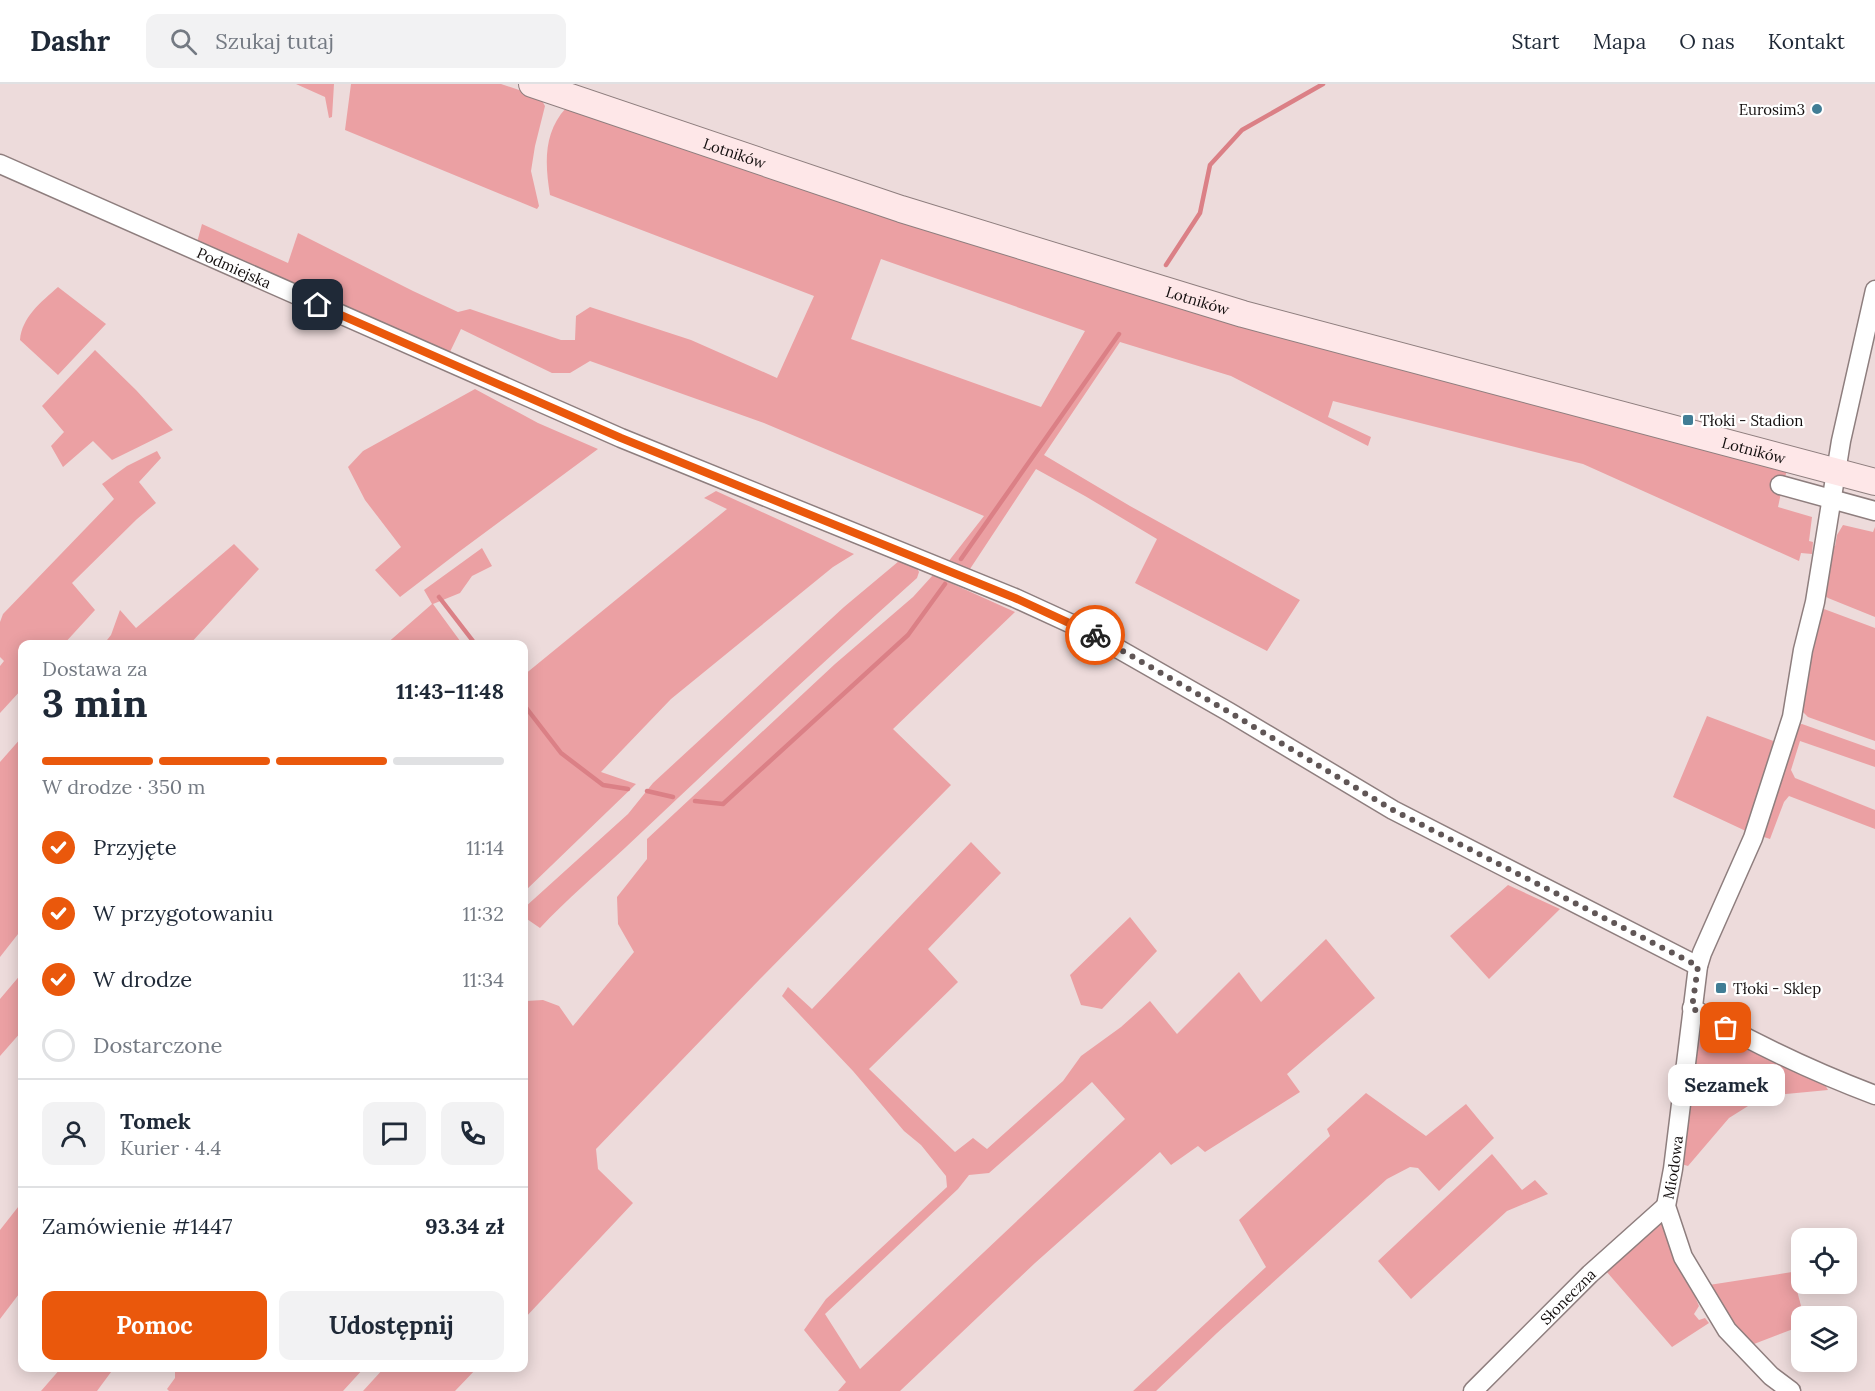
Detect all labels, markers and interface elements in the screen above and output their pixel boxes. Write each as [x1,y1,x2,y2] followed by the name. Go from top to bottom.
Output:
[146,14,566,68] search box
[30,23,110,59] text: Dashr
[167,25,200,58] icon: search
[215,27,334,55] text: Szukaj tutaj
[1512,28,1560,55] text: Start
[1593,28,1646,55] text: Mapa
[1679,28,1735,55] text: O nas
[1768,28,1845,55] text: Kontakt
[1739,100,1805,119] place label: Eurosim3
[1810,102,1824,116] marker: Eurosim3
[701,133,769,172] street label: Lotników
[194,243,275,292] street label: Podmiejska
[292,279,343,330] pin
[1164,281,1232,319] street label: Lotników
[301,288,334,321] icon: home
[1700,411,1803,430] place label: Tłoki - Stadion
[1681,413,1695,427] marker: Tłoki - Stadion
[1720,432,1788,467] street label: Lotników
[1065,605,1125,665] courier
[1079,619,1112,652] icon: bike
[42,656,148,681] text: Dostawa za
[396,677,504,705] text: 11:43–11:48
[42,678,148,728] text: 3 min
[42,774,205,799] text: W drodze · 350 m
[42,831,75,864] icon: check
[93,833,177,861] text: Przyjęte
[466,835,504,860] text: 11:14
[42,897,75,930] icon: check
[93,899,273,927] text: W przygotowaniu
[463,901,504,926] text: 11:32
[42,963,75,996] icon: check
[93,965,192,993] text: W drodze
[462,967,504,992] text: 11:34
[1733,979,1821,998] place label: Tłoki - Sklep
[1714,981,1728,995] marker: Tłoki - Sklep
[1700,1002,1751,1053] pin
[1709,1011,1742,1044] icon: bag
[93,1031,223,1059] text: Dostarczone
[1668,1064,1784,1106] callout: Sezamek
[1684,1072,1769,1097] text: Sezamek
[42,1102,105,1165] button: person
[363,1102,426,1165] button: chat
[441,1102,504,1165] button: phone
[120,1107,191,1135] text: Tomek
[1658,1134,1687,1201] street label: Miodowa
[120,1135,221,1160] text: Kurier · 4.4
[42,1212,232,1240] text: Zamówienie #1447
[425,1212,504,1240] text: 93.34 zł
[1791,1228,1857,1372] map controls
[1791,1228,1857,1294] button: locate
[1536,1264,1600,1328] street label: Słoneczna
[42,1291,267,1360] button: Pomoc
[279,1291,504,1360] button: Udostępnij
[1791,1306,1857,1372] button: layers

